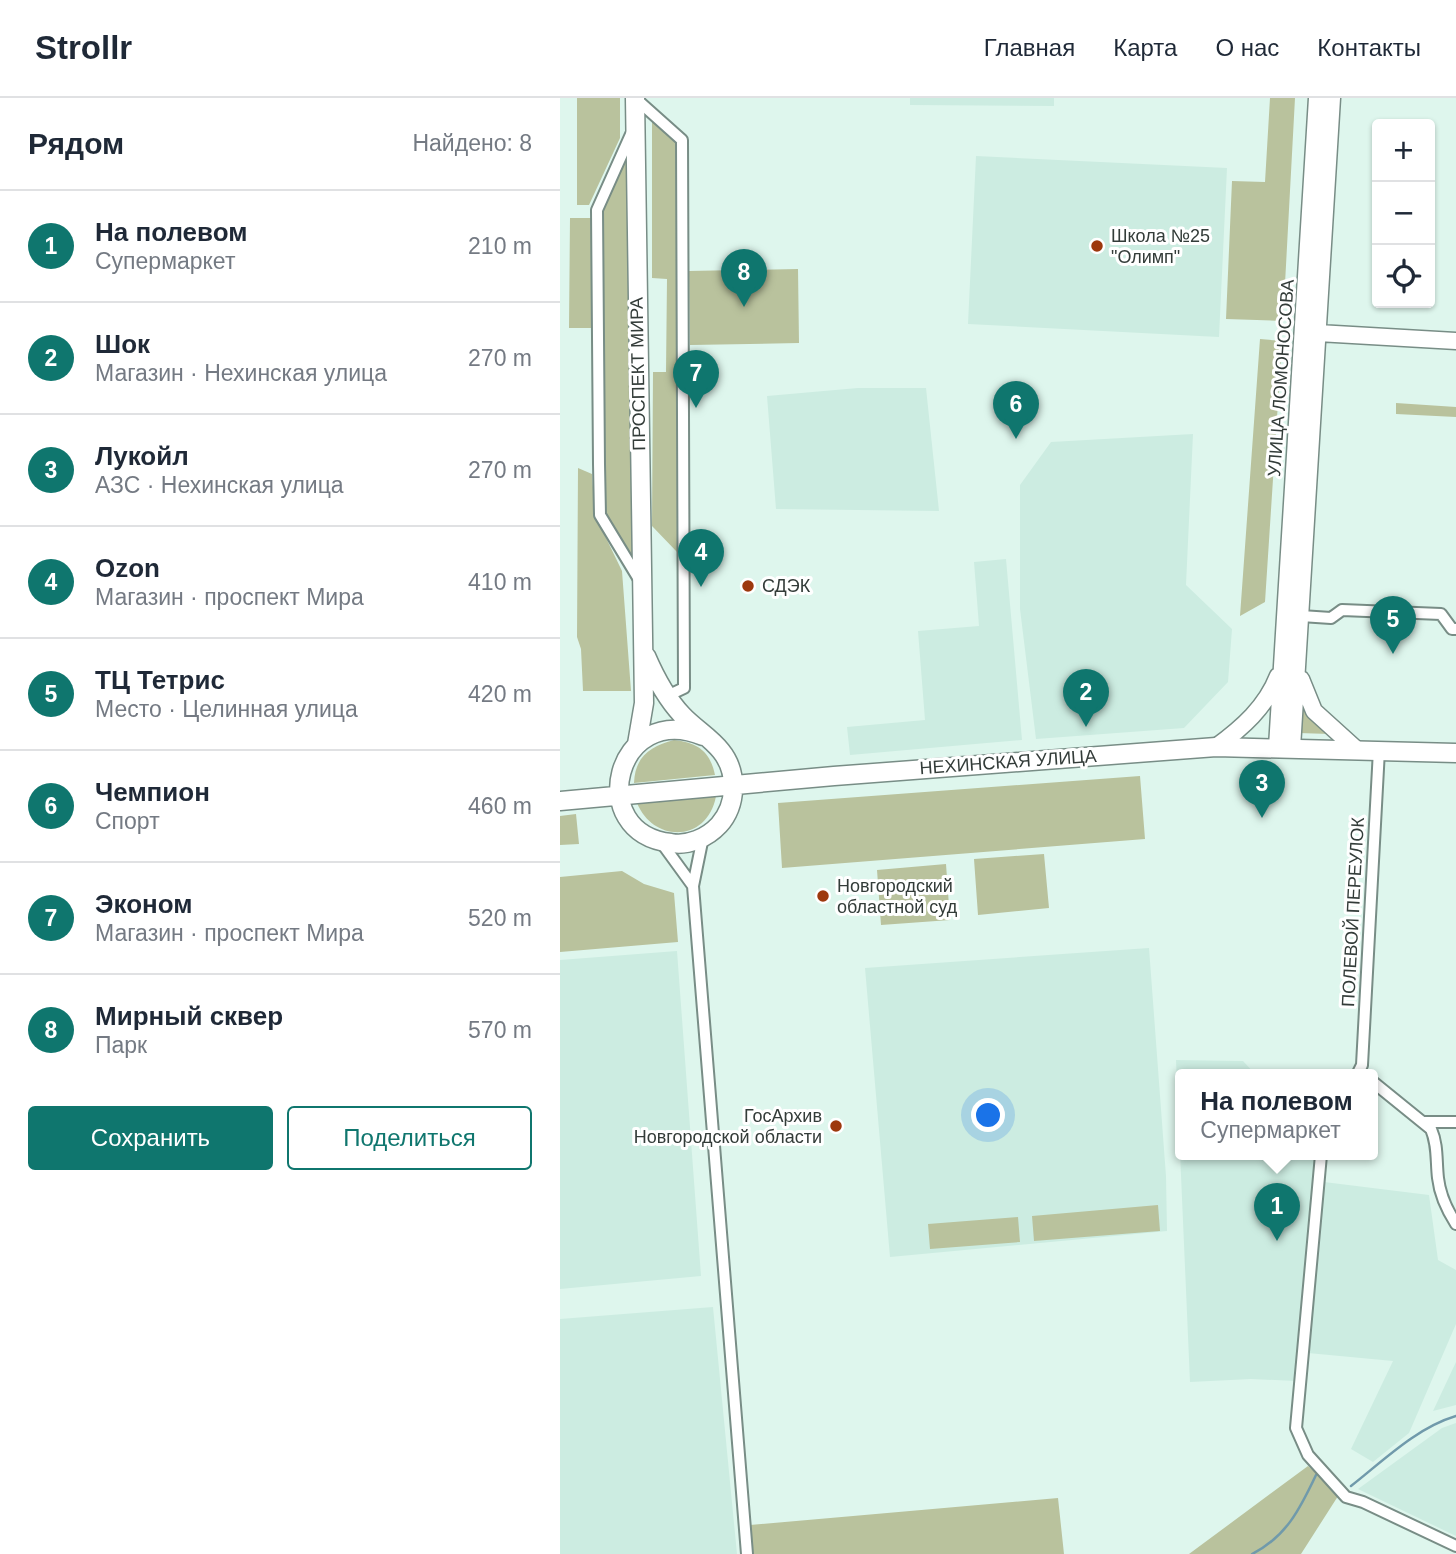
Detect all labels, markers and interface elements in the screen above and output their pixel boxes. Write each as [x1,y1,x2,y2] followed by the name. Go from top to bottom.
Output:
[35,29,132,66] text: Strollr
[984,34,1075,61] text: Главная
[1113,34,1177,61] text: Карта
[1215,34,1279,61] text: О нас
[1317,34,1421,61] text: Контакты
[1372,119,1435,308] map controls
[1372,119,1435,182] button: +
[28,127,124,160] text: Рядом
[412,130,532,156] text: Найдено: 8
[1372,182,1435,245] button: −
[95,217,247,247] text: На полевом
[1111,226,1210,267] place label: Школа №25 "Олимп"
[45,233,57,259] text: 1
[468,233,532,259] text: 210 m
[1089,238,1105,254] marker: Школа №25 "Олимп"
[1372,245,1435,308] button: locate
[95,248,235,274] text: Супермаркет
[721,249,767,307] pin: 8
[1264,279,1298,477] street label: УЛИЦА ЛОМОНОСОВА
[627,297,649,451] street label: ПРОСПЕКТ МИРА
[95,329,150,359] text: Шок
[45,345,57,371] text: 2
[468,345,532,371] text: 270 m
[673,350,719,408] pin: 7
[95,360,387,386] text: Магазин · Нехинская улица
[993,381,1039,439] pin: 6
[95,441,189,471] text: Лукойл
[45,457,57,483] text: 3
[468,457,532,483] text: 270 m
[95,472,344,498] text: АЗС · Нехинская улица
[678,529,724,587] pin: 4
[95,553,160,583] text: Ozon
[45,569,57,595] text: 4
[468,569,532,595] text: 410 m
[762,576,811,596] place label: СДЭК
[740,578,756,594] marker: СДЭК
[95,584,364,610] text: Магазин · проспект Мира
[1370,596,1416,654] pin: 5
[95,665,225,695] text: ТЦ Тетрис
[1063,669,1109,727] pin: 2
[45,681,57,707] text: 5
[468,681,532,707] text: 420 m
[95,696,358,722] text: Место · Целинная улица
[919,746,1097,778] street label: НЕХИНСКАЯ УЛИЦА
[1239,760,1285,818] pin: 3
[95,777,210,807] text: Чемпион
[45,793,57,819] text: 6
[468,793,532,819] text: 460 m
[95,808,160,834] text: Спорт
[1337,816,1368,1007] street label: ПОЛЕВОЙ ПЕРЕУЛОК
[837,876,958,917] place label: Новгородский областной суд
[815,888,831,904] marker: Новгородский областной суд
[95,889,193,919] text: Эконом
[45,905,57,931] text: 7
[468,905,532,931] text: 520 m
[95,920,364,946] text: Магазин · проспект Мира
[95,1001,283,1031] text: Мирный сквер
[45,1017,57,1043] text: 8
[468,1017,532,1043] text: 570 m
[95,1032,147,1058] text: Парк
[1175,1069,1378,1160] popup
[1200,1086,1353,1116] text: На полевом
[971,1098,1005,1132] your location
[28,1106,273,1170] button: Сохранить
[287,1106,532,1170] button: Поделиться
[634,1106,822,1147] place label: ГосАрхив Новгородской области
[1200,1117,1341,1143] text: Супермаркет
[828,1118,844,1134] marker: ГосАрхив Новгородской области
[1254,1183,1300,1241] pin: 1

